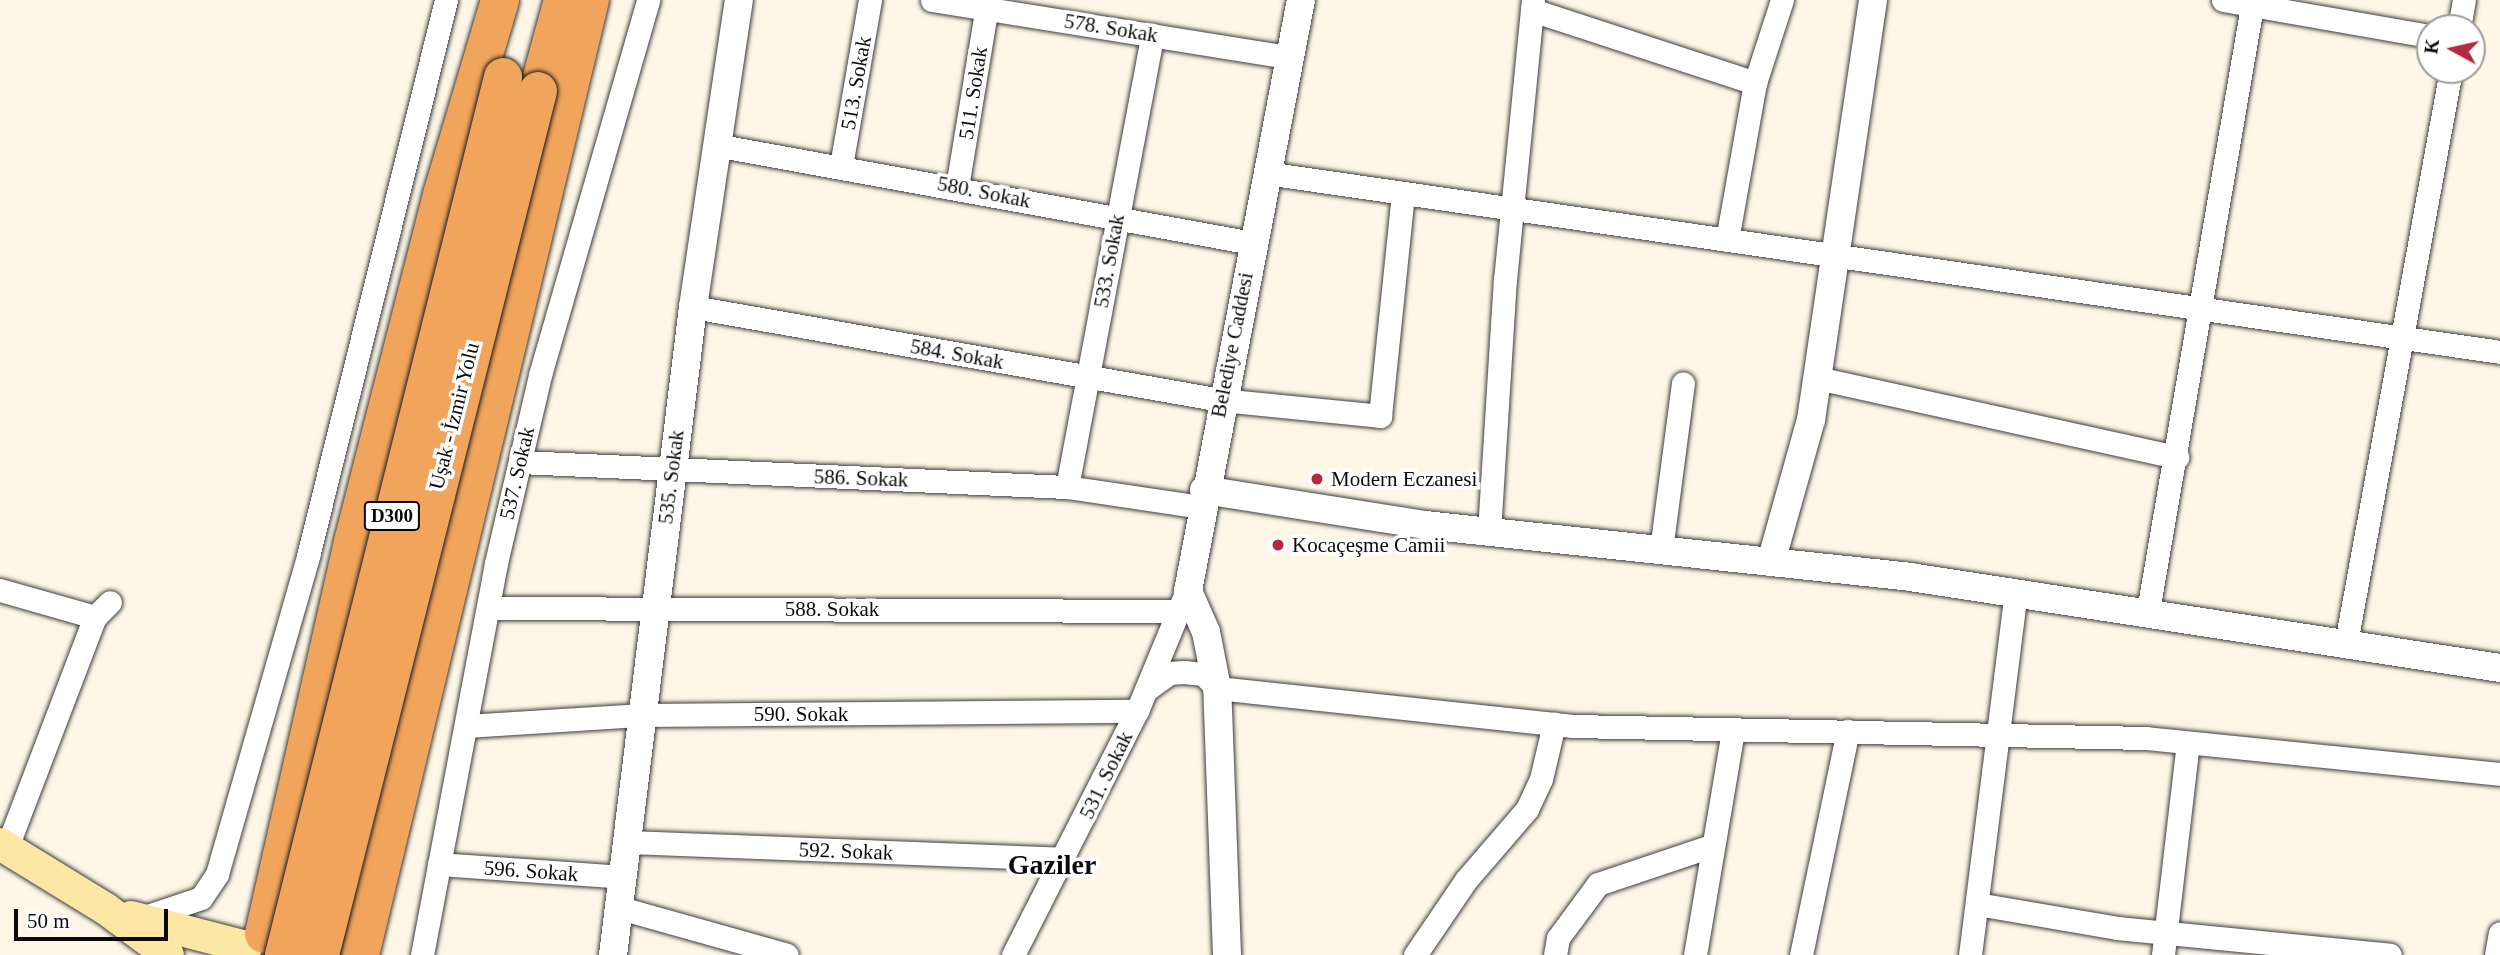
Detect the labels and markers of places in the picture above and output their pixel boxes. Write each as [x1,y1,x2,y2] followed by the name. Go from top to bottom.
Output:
[1331,466,1477,492] place label: Modern Eczanesi
[1309,471,1325,487] marker: Modern Eczanesi
[1292,532,1445,558] place label: Kocaçeşme Camii
[1270,537,1286,553] marker: Kocaçeşme Camii

